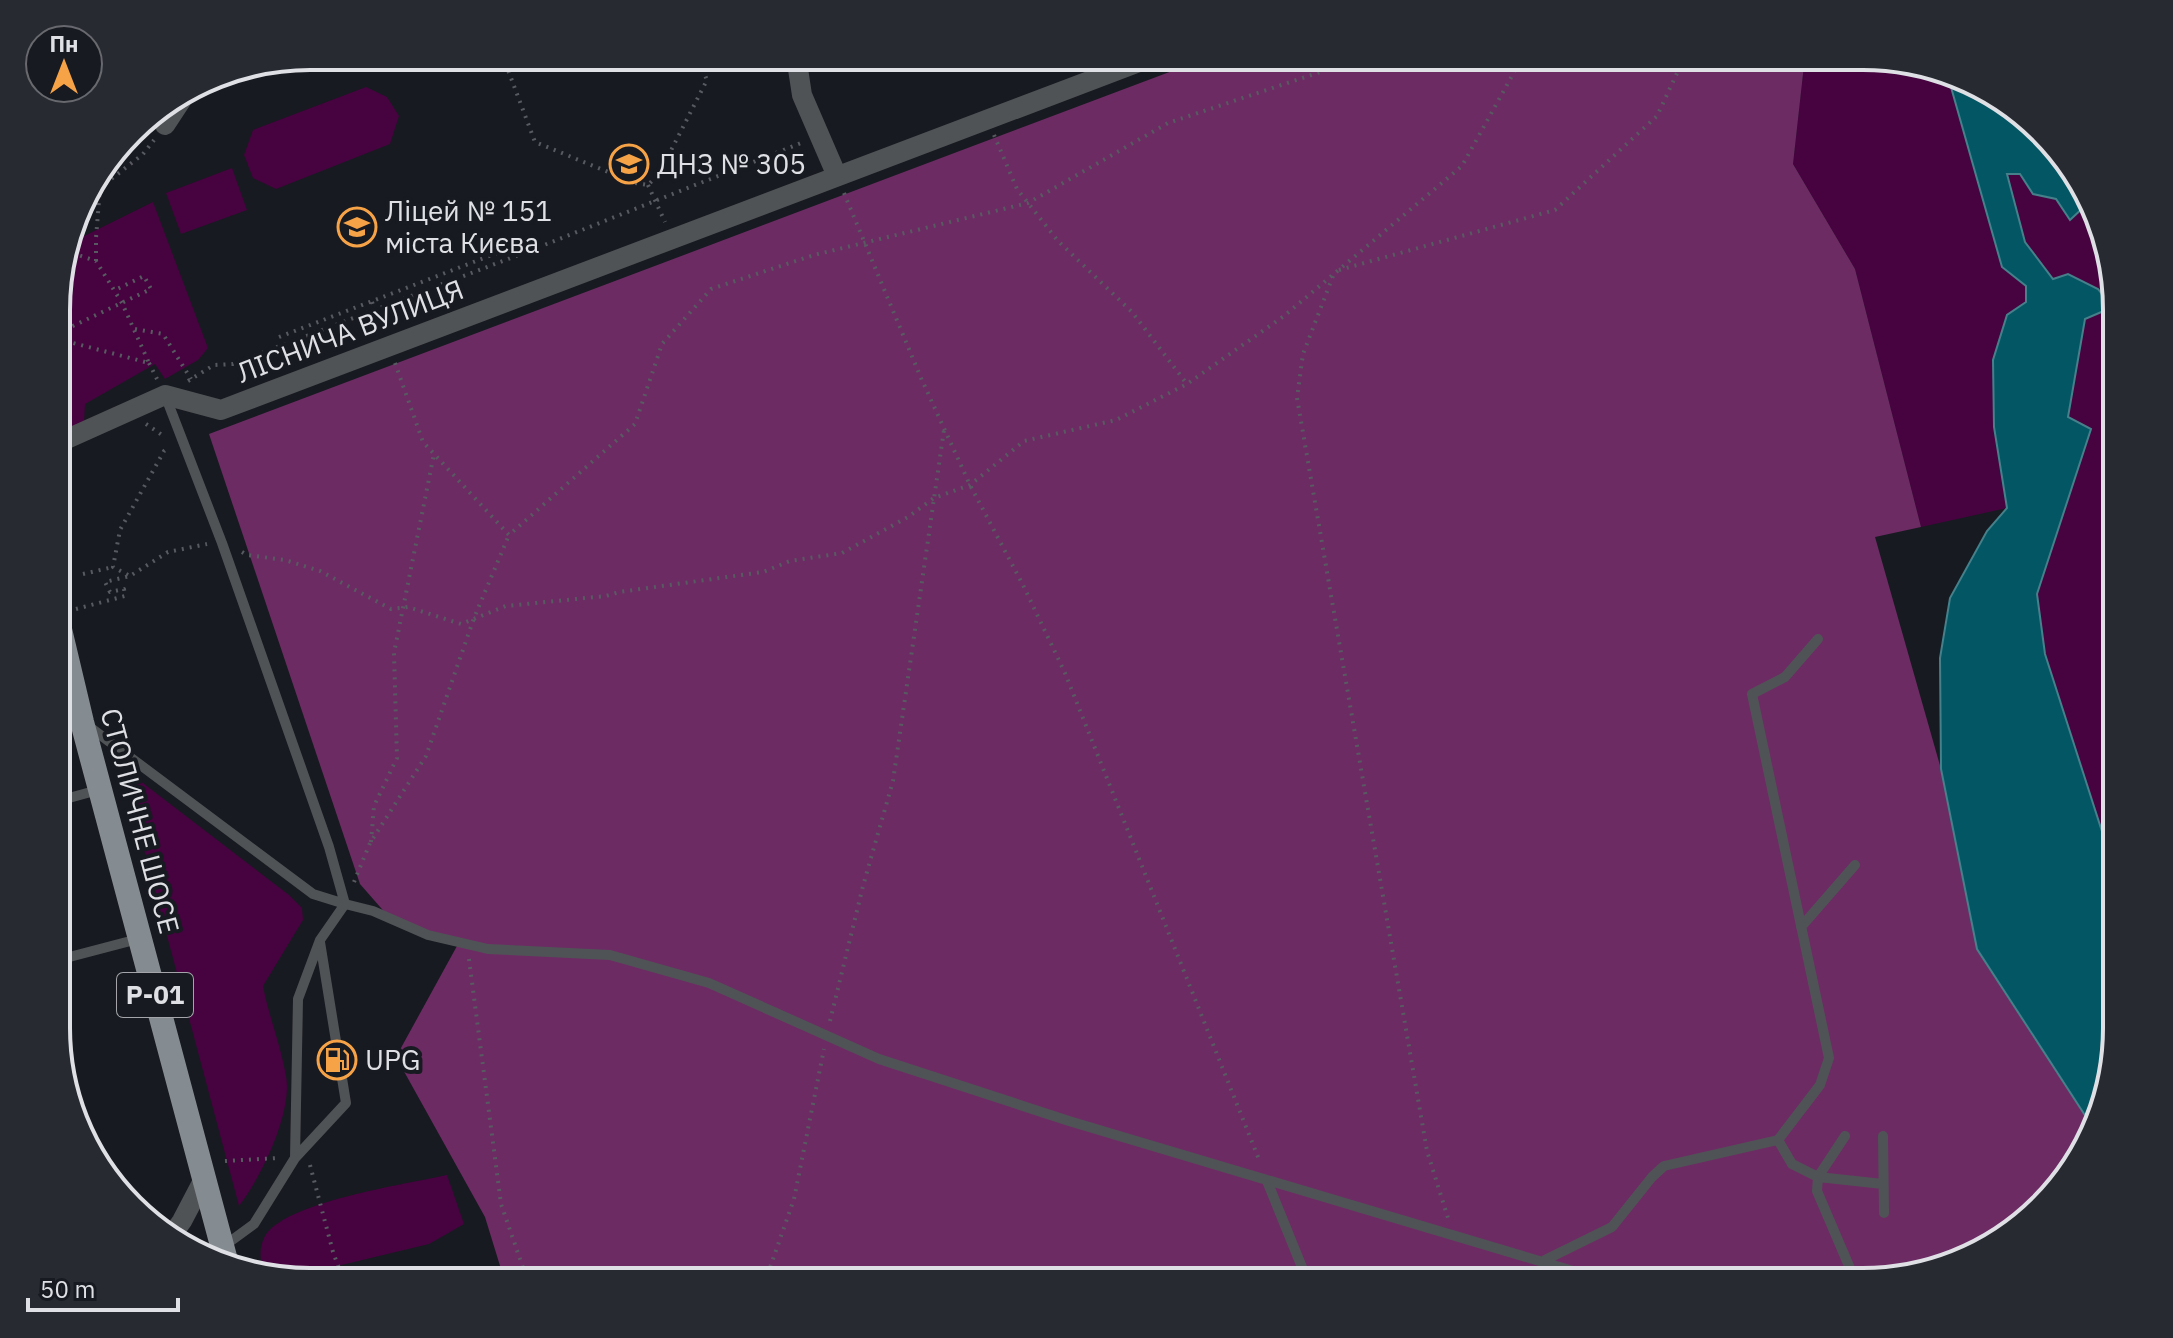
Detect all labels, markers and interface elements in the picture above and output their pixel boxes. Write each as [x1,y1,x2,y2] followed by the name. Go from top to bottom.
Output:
[24,24,104,104] north arrow
[49,29,79,58] text: Пн
[608,143,650,185] school or university icon: ДНЗ № 305
[657,145,806,182] place label: ДНЗ № 305
[385,192,552,261] place label: Ліцей № 151 міста Києва
[336,206,378,248] school or university icon: Ліцей № 151 міста Києва
[231,270,469,391] street label: ЛІСНИЧА ВУЛИЦЯ
[93,704,188,938] street label: СТОЛИЧНЕ ШОСЕ
[117,973,193,1017] road number: Р-01
[316,1039,358,1081] fuel station icon: UPG
[365,1041,420,1078] place label: UPG
[28,1262,178,1312] scale bar
[40,1273,95,1305] text: 50 m

